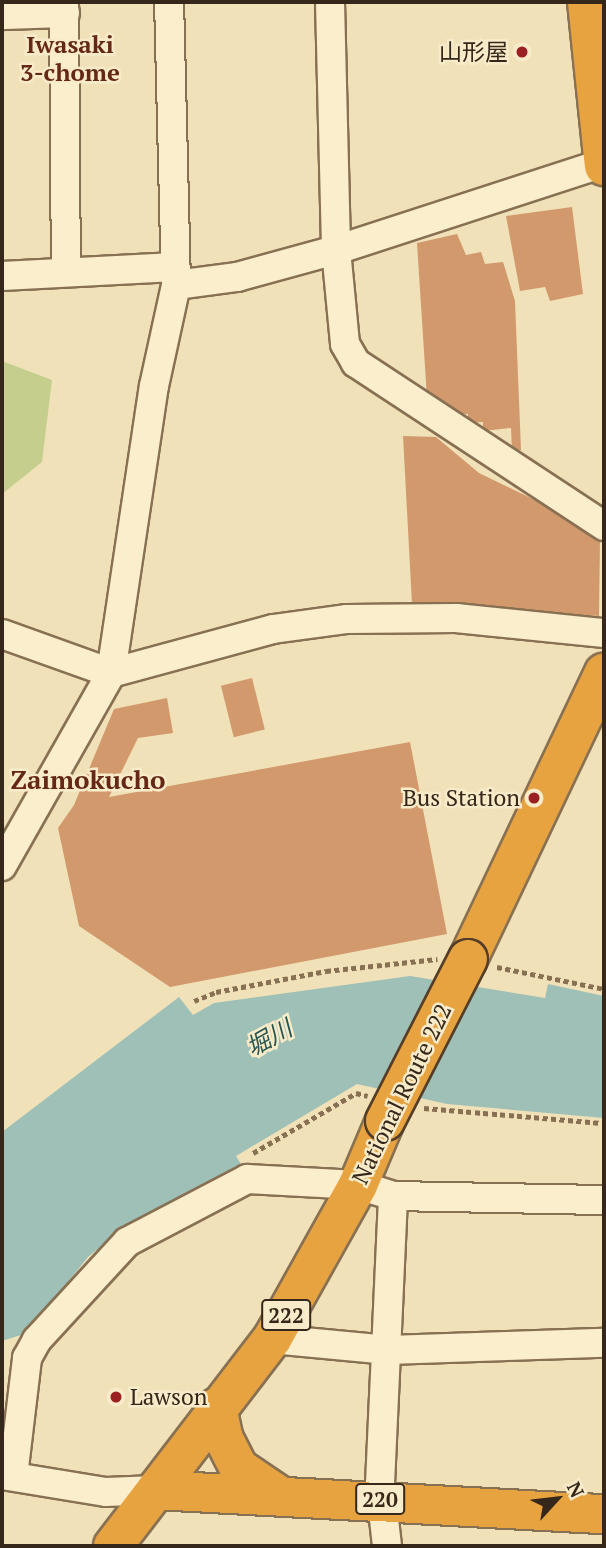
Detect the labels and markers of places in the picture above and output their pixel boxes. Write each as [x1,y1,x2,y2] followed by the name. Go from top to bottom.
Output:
[439,38,508,66] place label: 山形屋
[514,44,530,60] marker: 山形屋
[403,784,520,812] place label: Bus Station
[526,790,542,806] marker: Bus Station
[130,1383,207,1411] place label: Lawson
[108,1389,124,1405] marker: Lawson

